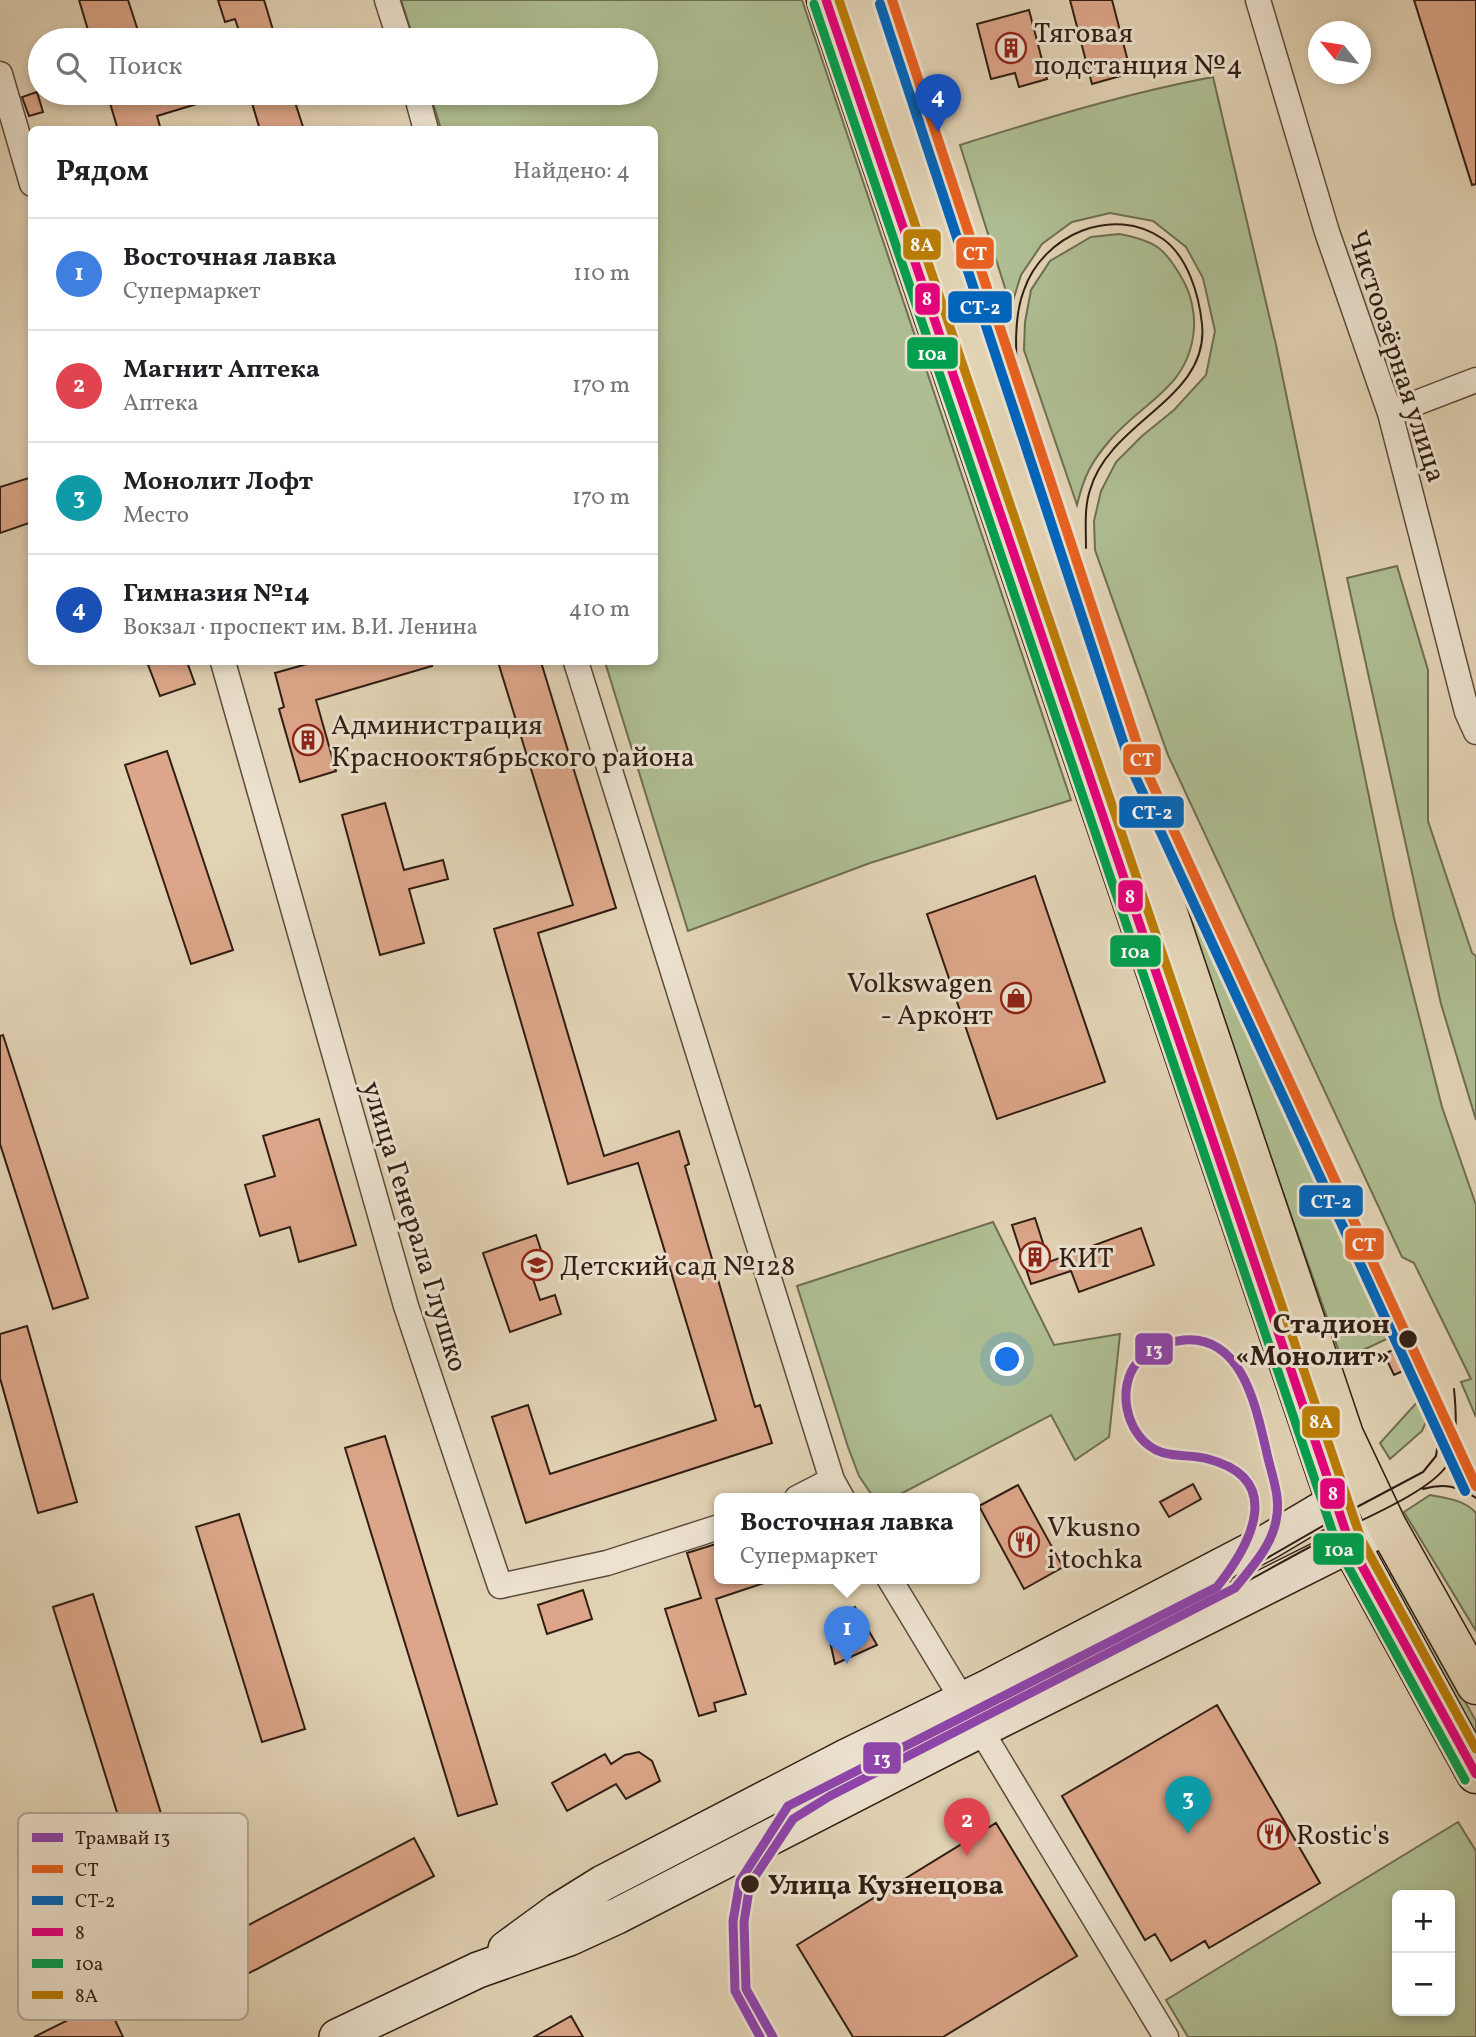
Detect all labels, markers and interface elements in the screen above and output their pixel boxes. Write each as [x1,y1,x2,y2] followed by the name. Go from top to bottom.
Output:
[1034,15,1243,86] place label: Тяговая подстанция №4
[1308,21,1371,84] north arrow
[28,28,658,105] search box
[994,31,1028,65] building icon: Тяговая подстанция №4
[52,48,90,86] icon: search
[108,49,182,85] text: Поиск
[915,74,961,132] pin: 4
[56,151,149,193] text: Рядом
[513,156,630,188] text: Найдено: 4
[1336,226,1455,488] street label: Чистоозёрная улица
[902,228,942,261] line badge: 8А
[910,233,934,259] text: 8А
[955,236,995,270] line badge: СТ
[123,240,337,276] text: Восточная лавка
[963,242,987,268] text: СТ
[74,258,84,290] text: 1
[573,258,630,290] text: 110 m
[123,276,261,308] text: Супермаркет
[914,282,941,316] line badge: 8
[922,287,932,313] text: 8
[947,290,1013,324] line badge: СТ-2
[960,296,1000,322] text: СТ-2
[906,336,959,370] line badge: 10а
[917,342,947,368] text: 10а
[123,352,320,388] text: Магнит Аптека
[73,370,85,402] text: 2
[572,370,630,402] text: 170 m
[123,388,199,420] text: Аптека
[123,464,313,500] text: Монолит Лофт
[73,482,85,514] text: 3
[572,482,630,514] text: 170 m
[123,500,189,532] text: Место
[123,576,310,612] text: Гимназия №14
[72,594,86,626] text: 4
[569,594,630,626] text: 410 m
[123,612,478,644] text: Вокзал · проспект им. В.И. Ленина
[331,707,695,778] place label: Администрация Краснооктябрьского района
[291,723,325,757] building icon: Администрация Краснооктябрьского района
[1122,743,1162,776] line badge: СТ
[1130,748,1154,774] text: СТ
[1118,795,1185,829] line badge: СТ-2
[1132,801,1172,827] text: СТ-2
[1117,879,1144,913] line badge: 8
[1125,885,1135,911] text: 8
[1109,934,1162,968] line badge: 10а
[1120,940,1150,966] text: 10а
[847,965,993,1036] place label: Volkswagen - Арконт
[999,981,1033,1015] shop icon: Volkswagen - Арконт
[351,1077,476,1377] street label: улица Генерала Глушко
[1298,1184,1364,1218] line badge: СТ-2
[1311,1190,1351,1216] text: СТ-2
[1344,1227,1385,1261] line badge: СТ
[1352,1233,1376,1259] text: СТ
[1018,1240,1052,1274] building icon: КИТ
[1058,1240,1114,1279] place label: КИТ
[520,1248,554,1282] school or university icon: Детский сад №128
[560,1248,795,1287] place label: Детский сад №128
[1235,1306,1390,1377] place label: Стадион «Монолит»
[1397,1328,1419,1350] marker: Стадион «Монолит»
[1134,1332,1174,1366] line badge: 13
[1145,1338,1163,1364] text: 13
[990,1342,1024,1376] your location
[1301,1405,1341,1439] line badge: 8А
[1309,1410,1333,1436] text: 8А
[1319,1477,1346,1510] line badge: 8
[1328,1482,1338,1508] text: 8
[714,1493,980,1584] popup
[740,1505,954,1541] text: Восточная лавка
[1047,1509,1143,1580] place label: Vkusno i tochka
[1007,1525,1041,1559] restaurant icon: Vkusno i tochka
[1312,1532,1365,1566] line badge: 10а
[1324,1538,1354,1564] text: 10а
[740,1541,878,1573] text: Супермаркет
[824,1606,870,1664] pin: 1
[862,1741,902,1775] line badge: 13
[873,1747,891,1773] text: 13
[1165,1776,1211,1834] pin: 3
[944,1798,990,1856] pin: 2
[18,1813,248,2020] legend
[1256,1817,1290,1851] restaurant icon: Rostic's
[1296,1817,1390,1856] place label: Rostic's
[75,1826,170,1852] text: Трамвай 13
[75,1858,99,1884] text: СТ
[768,1867,1004,1906] place label: Улица Кузнецова
[739,1873,761,1895] marker: Улица Кузнецова
[75,1889,115,1915] text: СТ-2
[1392,1890,1455,2016] map controls
[1392,1890,1455,1953] button: +
[75,1921,85,1947] text: 8
[75,1952,103,1978] text: 10а
[1392,1953,1455,2016] button: −
[75,1984,98,2010] text: 8А

